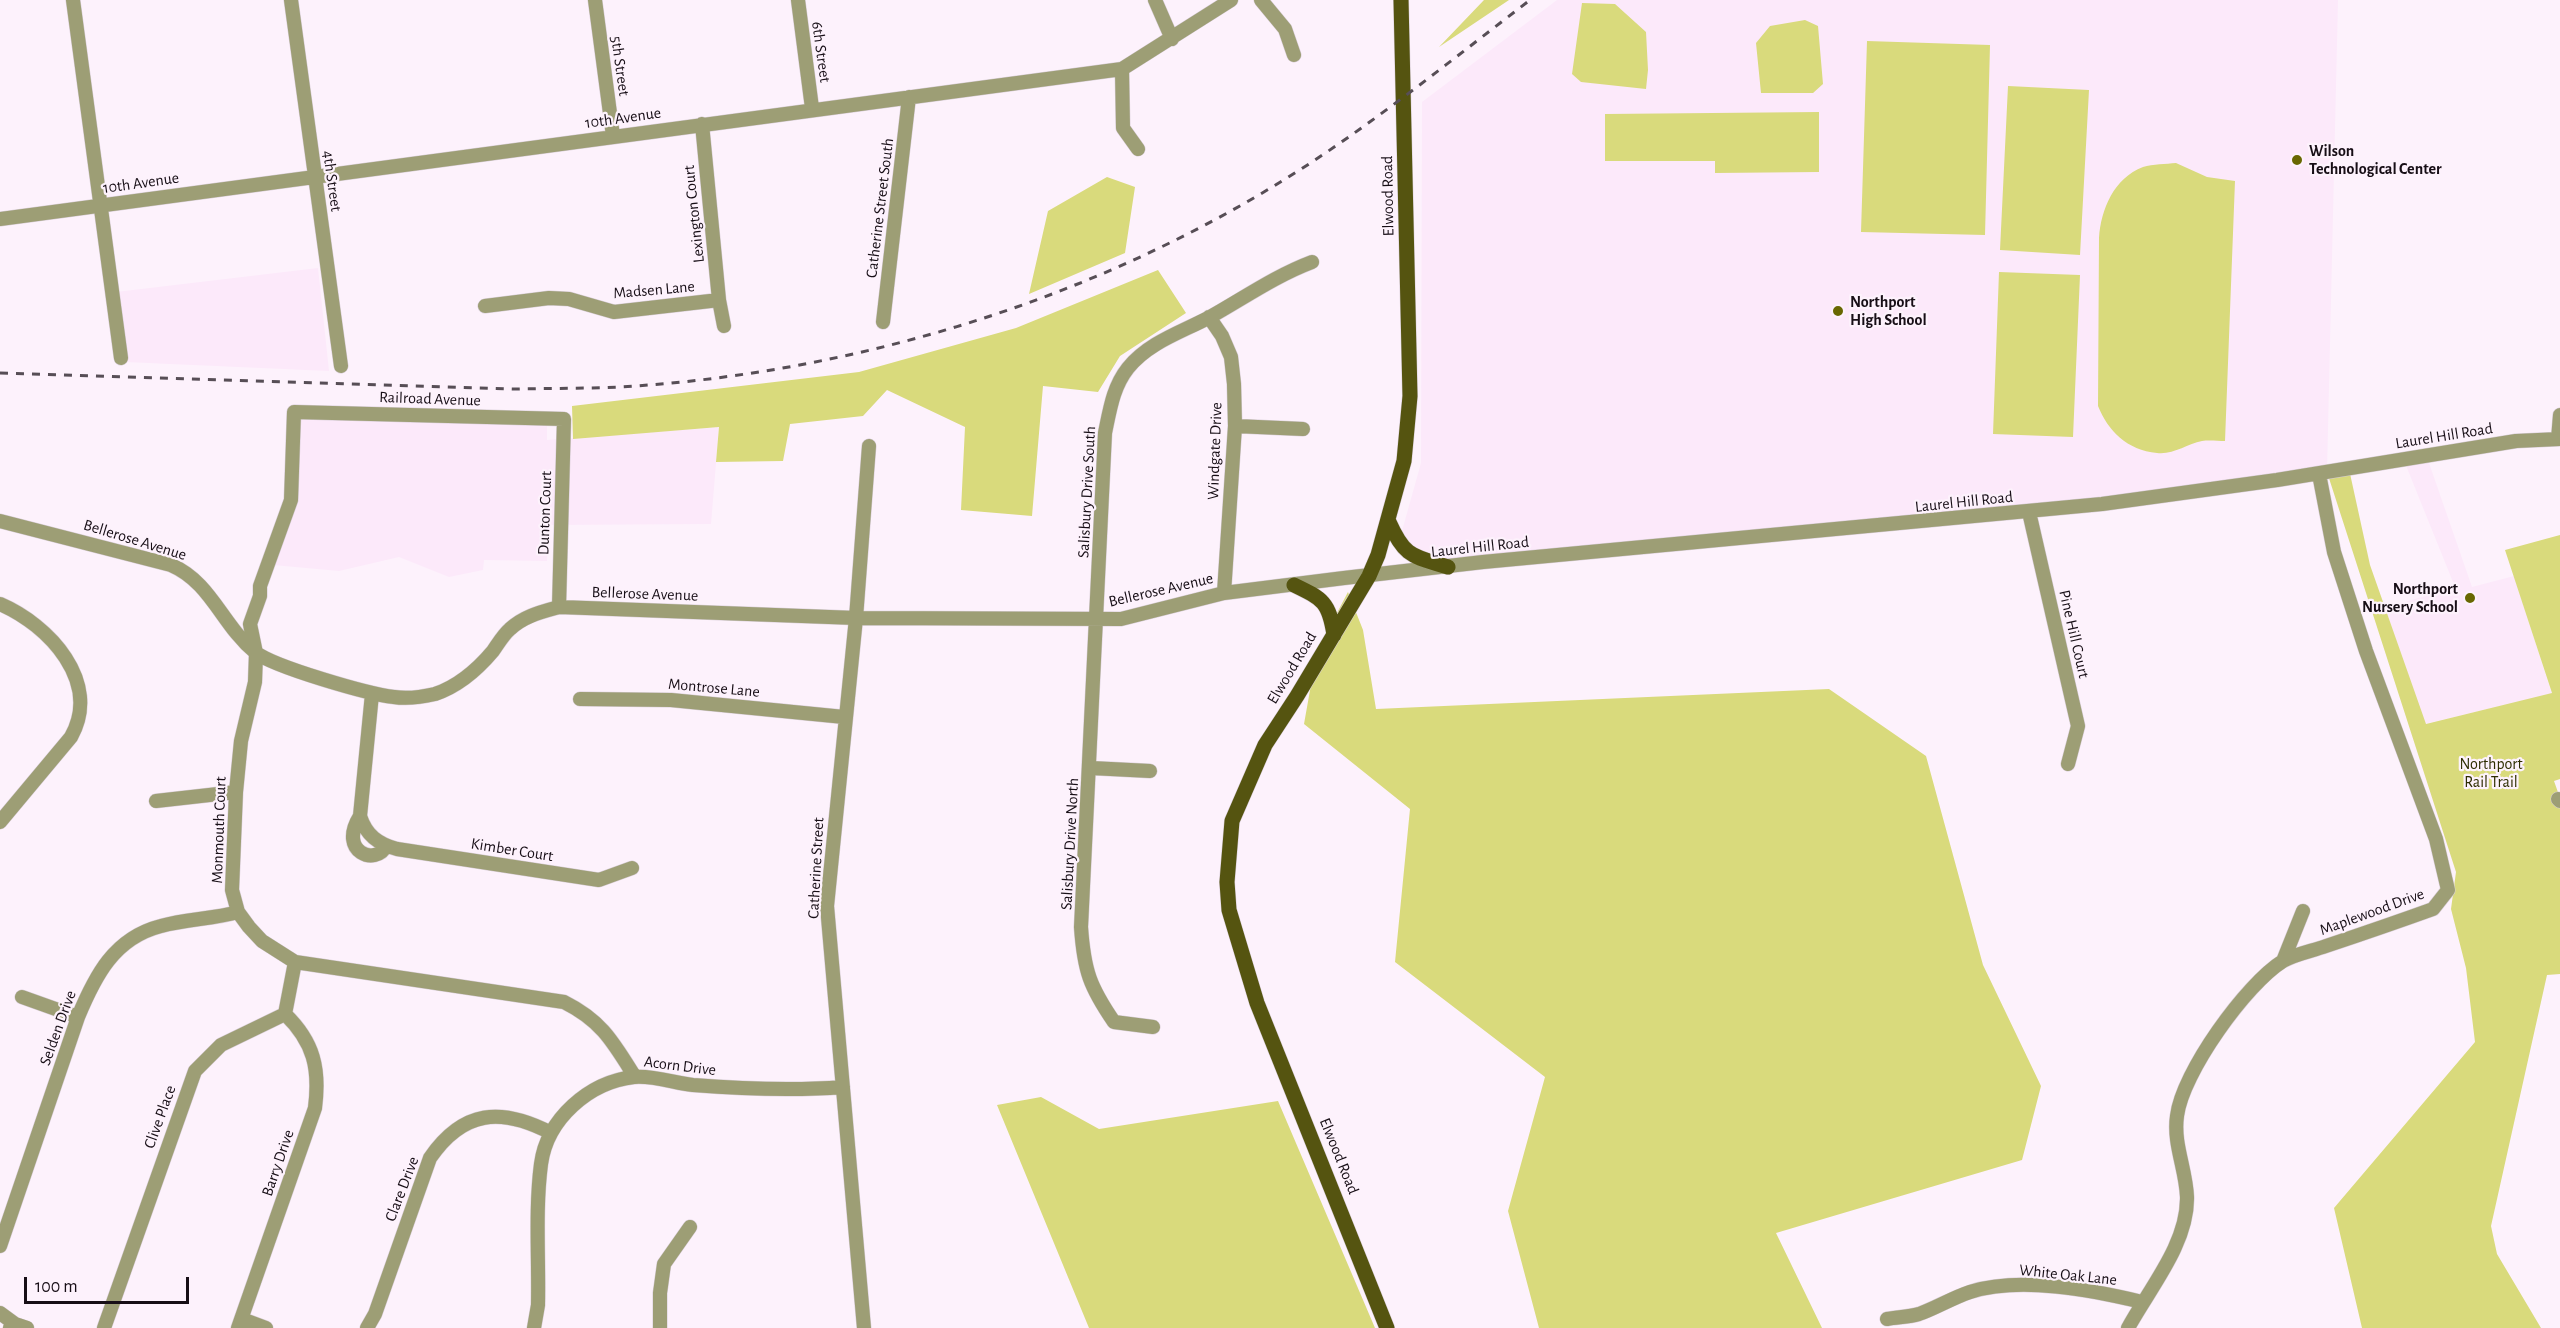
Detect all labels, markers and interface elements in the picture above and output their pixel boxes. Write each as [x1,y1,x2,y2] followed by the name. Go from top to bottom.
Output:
[807,20,835,84] street label: 6th Street
[606,35,634,97] street label: 5th Street
[584,103,662,133] street label: 10th Avenue
[862,137,898,279] street label: Catherine Street South
[2309,141,2442,179] place label: Wilson Technological Center
[318,149,346,213] street label: 4th Street
[2290,153,2304,167] marker: Wilson Technological Center
[1378,156,1398,236] street label: Elwood Road
[679,164,709,264] street label: Lexington Court
[102,168,180,198] street label: 10th Avenue
[612,277,696,303] street label: Madsen Lane
[1850,292,1927,330] place label: Northport High School
[1831,304,1845,318] marker: Northport High School
[379,388,481,410] street label: Railroad Avenue
[1204,402,1226,500] street label: Windgate Drive
[2394,419,2494,453] street label: Laurel Hill Road
[1074,426,1100,558] street label: Salisbury Drive South
[534,471,556,555] street label: Dunton Court
[1914,487,2014,517] street label: Laurel Hill Road
[81,515,189,565] street label: Bellerose Avenue
[1430,532,1530,562] street label: Laurel Hill Road
[1107,569,1215,611] street label: Bellerose Avenue
[2362,579,2458,617] place label: Northport Nursery School
[591,583,699,605] street label: Bellerose Avenue
[2055,588,2093,680] street label: Pine Hill Court
[2463,591,2477,605] marker: Northport Nursery School
[1263,628,1321,708] street label: Elwood Road
[667,674,761,702] street label: Montrose Lane
[2459,754,2523,792] park label: Northport Rail Trail
[208,776,230,884] street label: Monmouth Court
[1057,777,1083,911] street label: Salisbury Drive North
[804,817,828,919] street label: Catherine Street
[470,834,554,866] street label: Kimber Court
[2317,884,2427,940] street label: Maplewood Drive
[36,988,80,1068] street label: Selden Drive
[643,1052,717,1080] street label: Acorn Drive
[140,1083,180,1151] street label: Clive Place
[1315,1115,1363,1197] street label: Elwood Road
[258,1127,298,1199] street label: Barry Drive
[381,1154,423,1224] street label: Clare Drive
[2018,1260,2118,1290] street label: White Oak Lane
[27,1265,192,1303] scale bar
[35,1278,78,1296] text: 100 m

